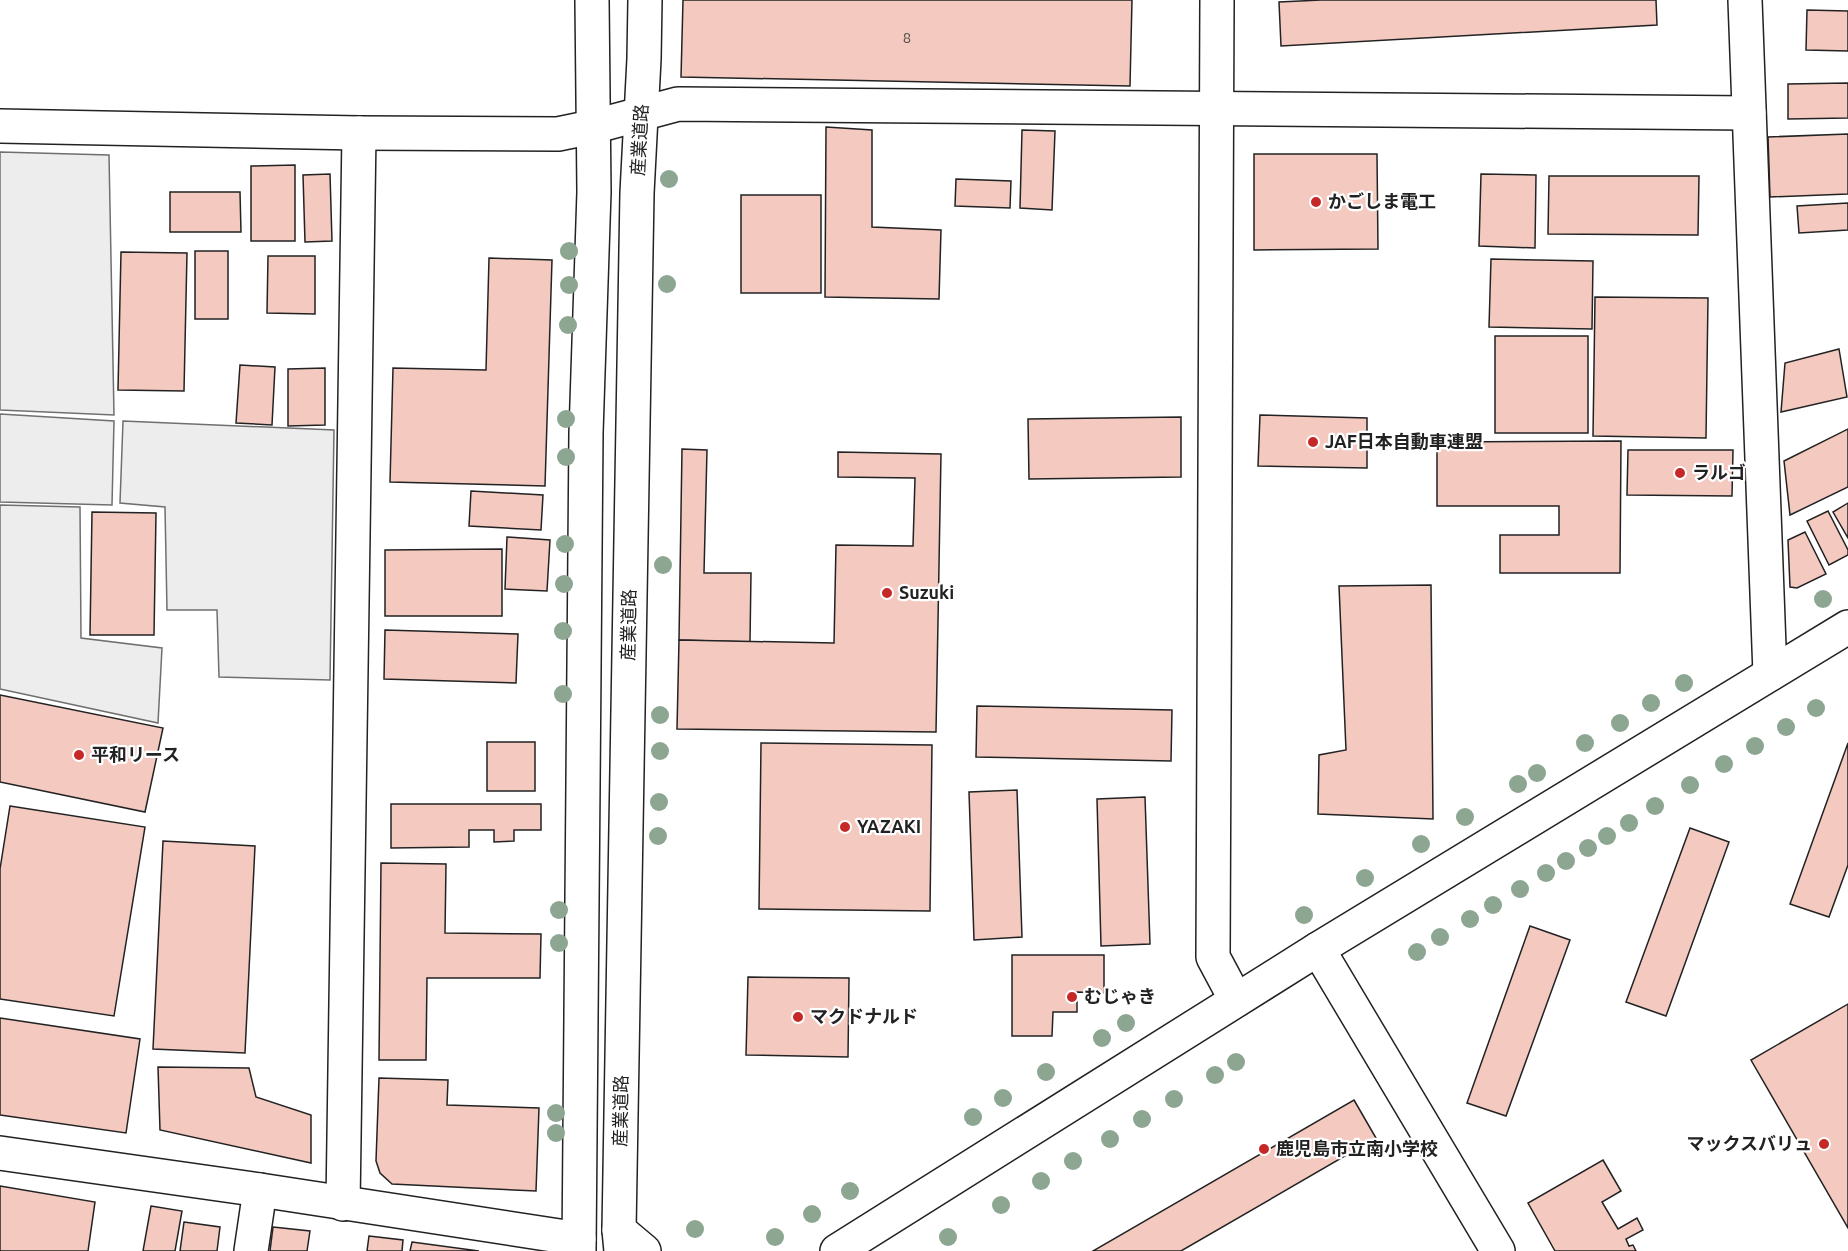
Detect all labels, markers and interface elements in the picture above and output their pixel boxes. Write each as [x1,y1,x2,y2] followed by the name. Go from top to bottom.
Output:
[903,29,911,46] house number: 8
[627,103,651,176] street label: 産業道路
[1328,191,1436,211] place label: かごしま電工
[1309,195,1323,209] marker: かごしま電工
[1325,431,1483,451] place label: JAF日本自動車連盟
[1306,435,1320,449] marker: JAF日本自動車連盟
[1692,462,1746,482] place label: ラルゴ
[1673,466,1687,480] marker: ラルゴ
[899,582,954,602] place label: Suzuki
[880,586,894,600] marker: Suzuki
[617,589,639,661] street label: 産業道路
[91,744,180,764] place label: 平和リース
[72,748,86,762] marker: 平和リース
[857,816,921,836] place label: YAZAKI
[838,820,852,834] marker: YAZAKI
[1084,986,1156,1006] place label: むじゃき
[1065,990,1079,1004] marker: むじゃき
[810,1006,918,1026] place label: マクドナルド
[791,1010,805,1024] marker: マクドナルド
[609,1075,631,1147] street label: 産業道路
[1687,1133,1812,1153] place label: マックスバリュ
[1817,1137,1831,1151] marker: マックスバリュ
[1276,1138,1438,1158] place label: 鹿児島市立南小学校
[1257,1142,1271,1156] marker: 鹿児島市立南小学校

